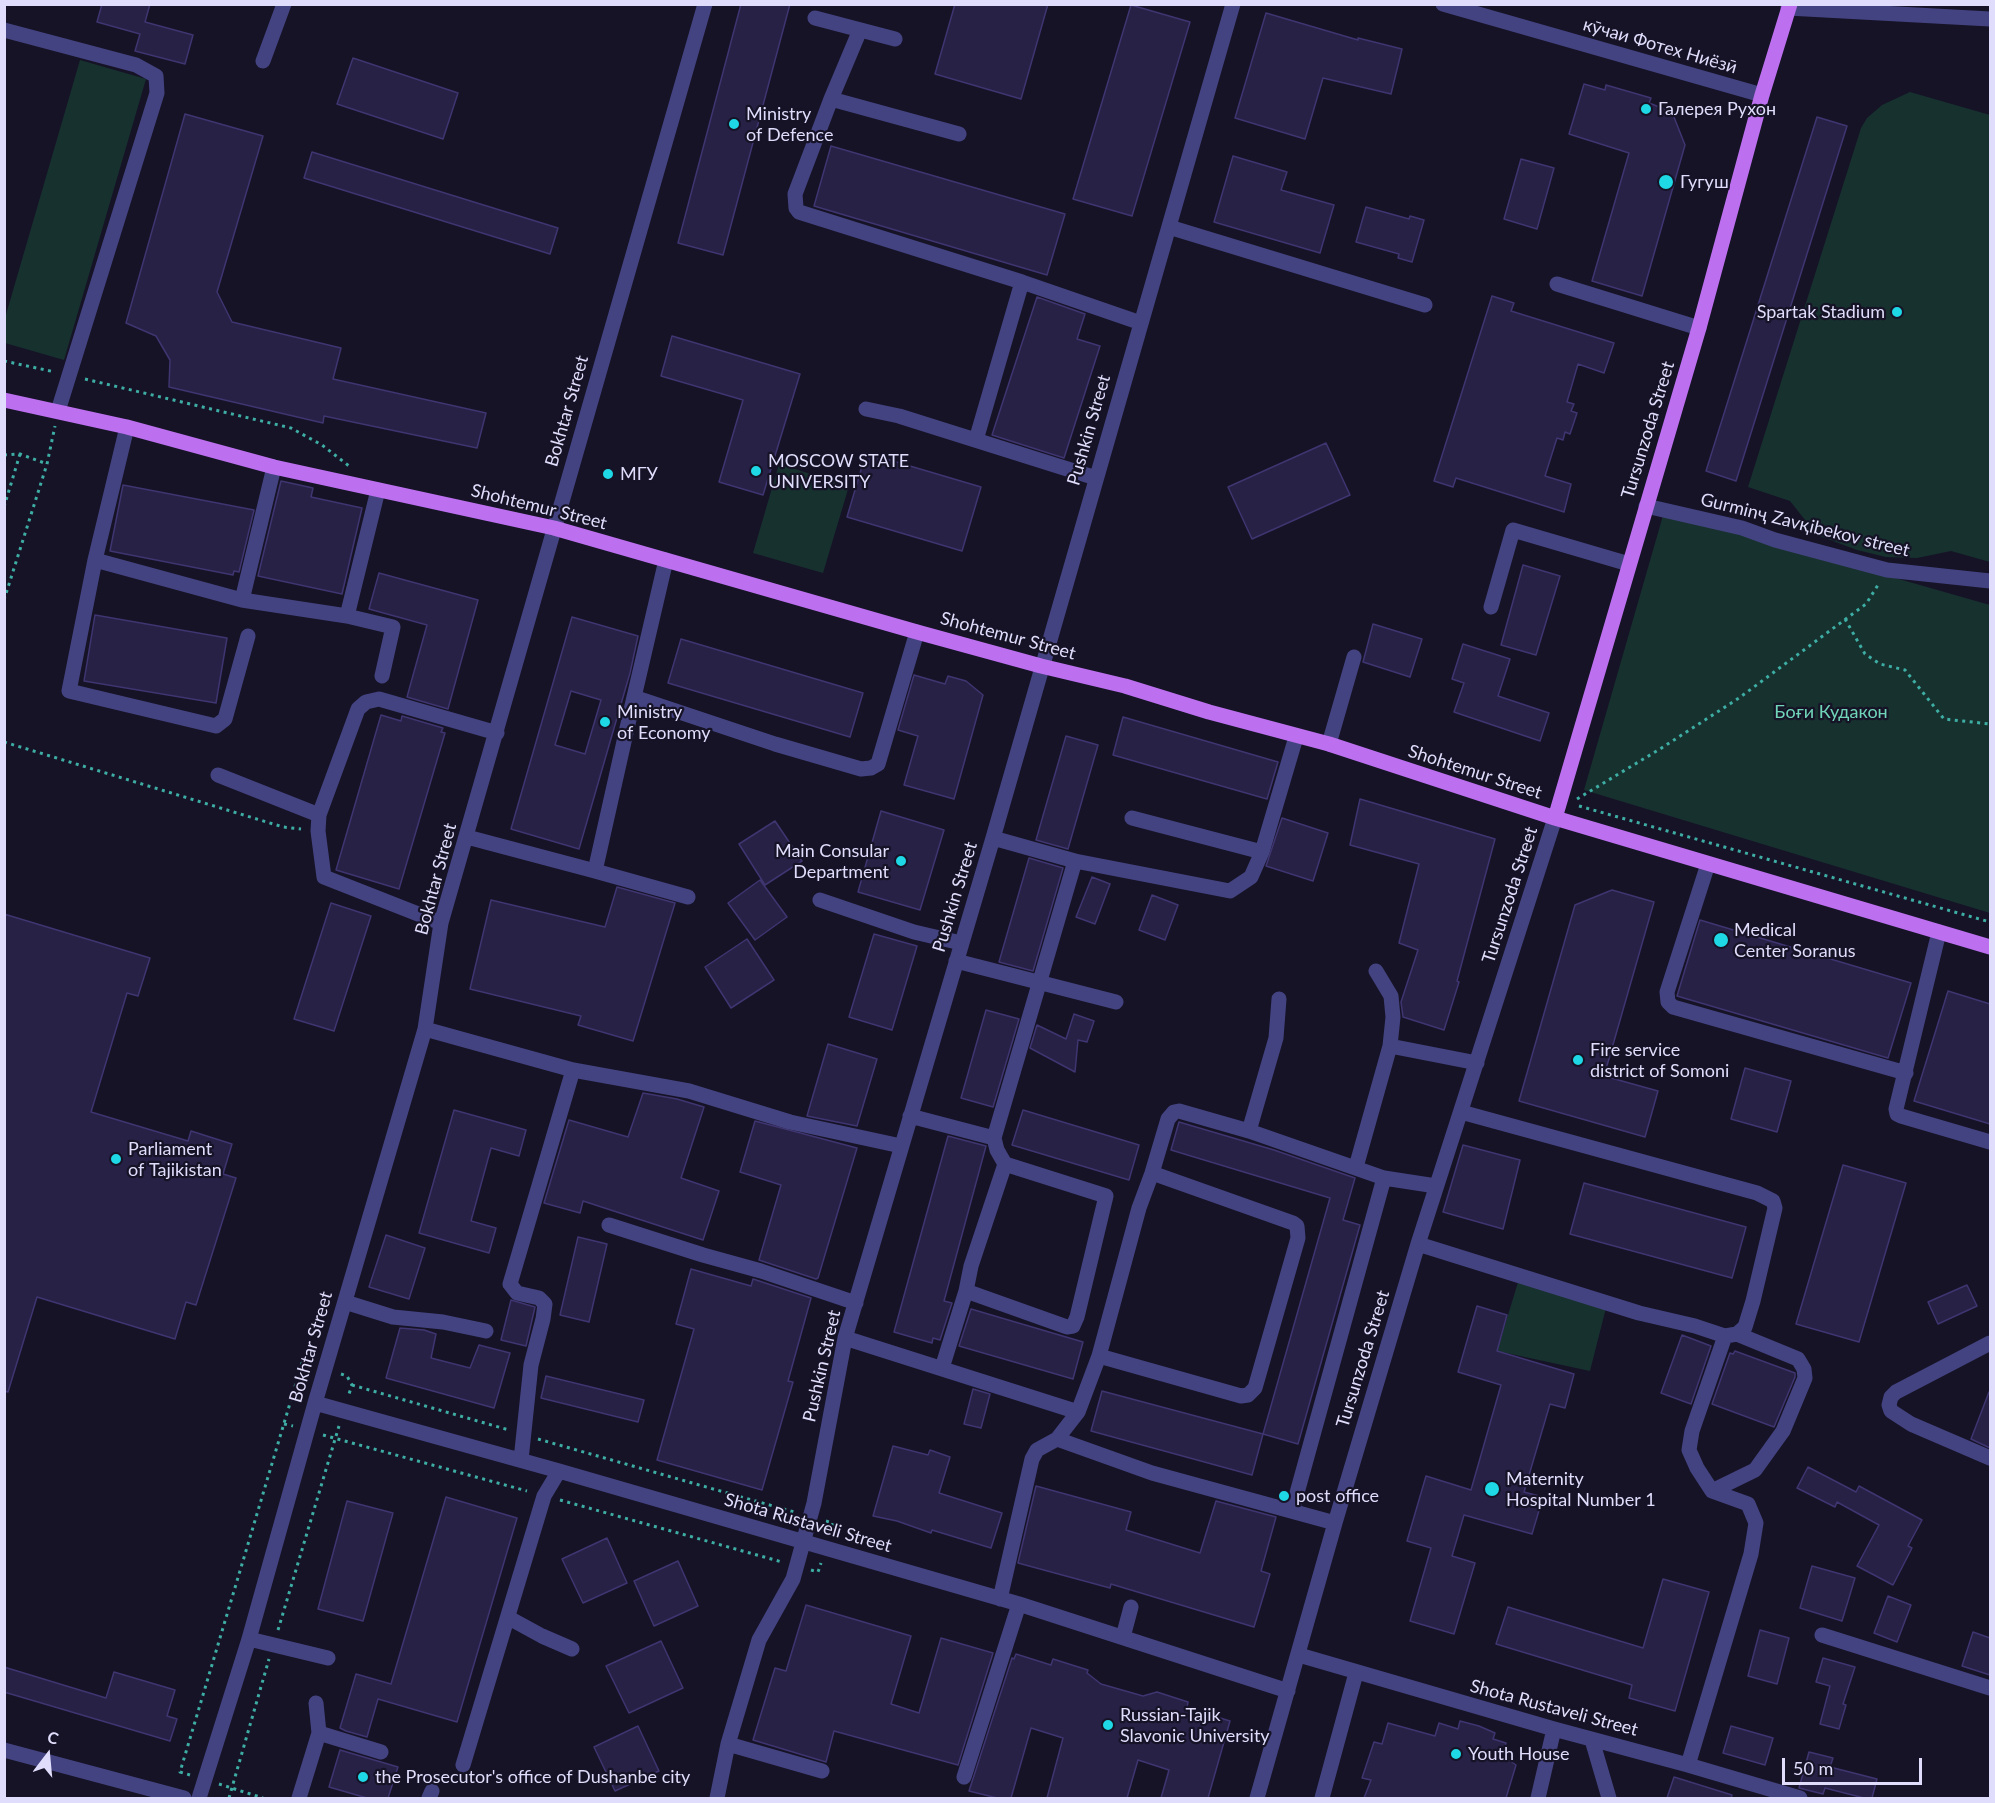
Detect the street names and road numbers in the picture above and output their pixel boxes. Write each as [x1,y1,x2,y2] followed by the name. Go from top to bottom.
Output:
[1581,14,1739,78] street label: кӯчаи Фотех Ниёзӣ
[541,353,593,469] street label: Bokhtar Street
[1617,359,1679,501] street label: Tursunzoda Street
[1063,372,1115,488] street label: Pushkin Street
[469,480,609,534] street label: Shohtemur Street
[1698,489,1912,561] street label: Gurminҷ Zavқibekov street
[938,608,1078,664] street label: Shohtemur Street
[1406,740,1544,804] street label: Shohtemur Street
[411,821,461,937] street label: Bokhtar Street
[1478,824,1542,966] street label: Tursunzoda Street
[928,839,982,955] street label: Pushkin Street
[1332,1288,1394,1430] street label: Tursunzoda Street
[285,1289,337,1405] street label: Bokhtar Street
[799,1308,845,1424] street label: Pushkin Street
[722,1489,894,1557] street label: Shota Rustaveli Street
[1468,1675,1640,1741] street label: Shota Rustaveli Street

